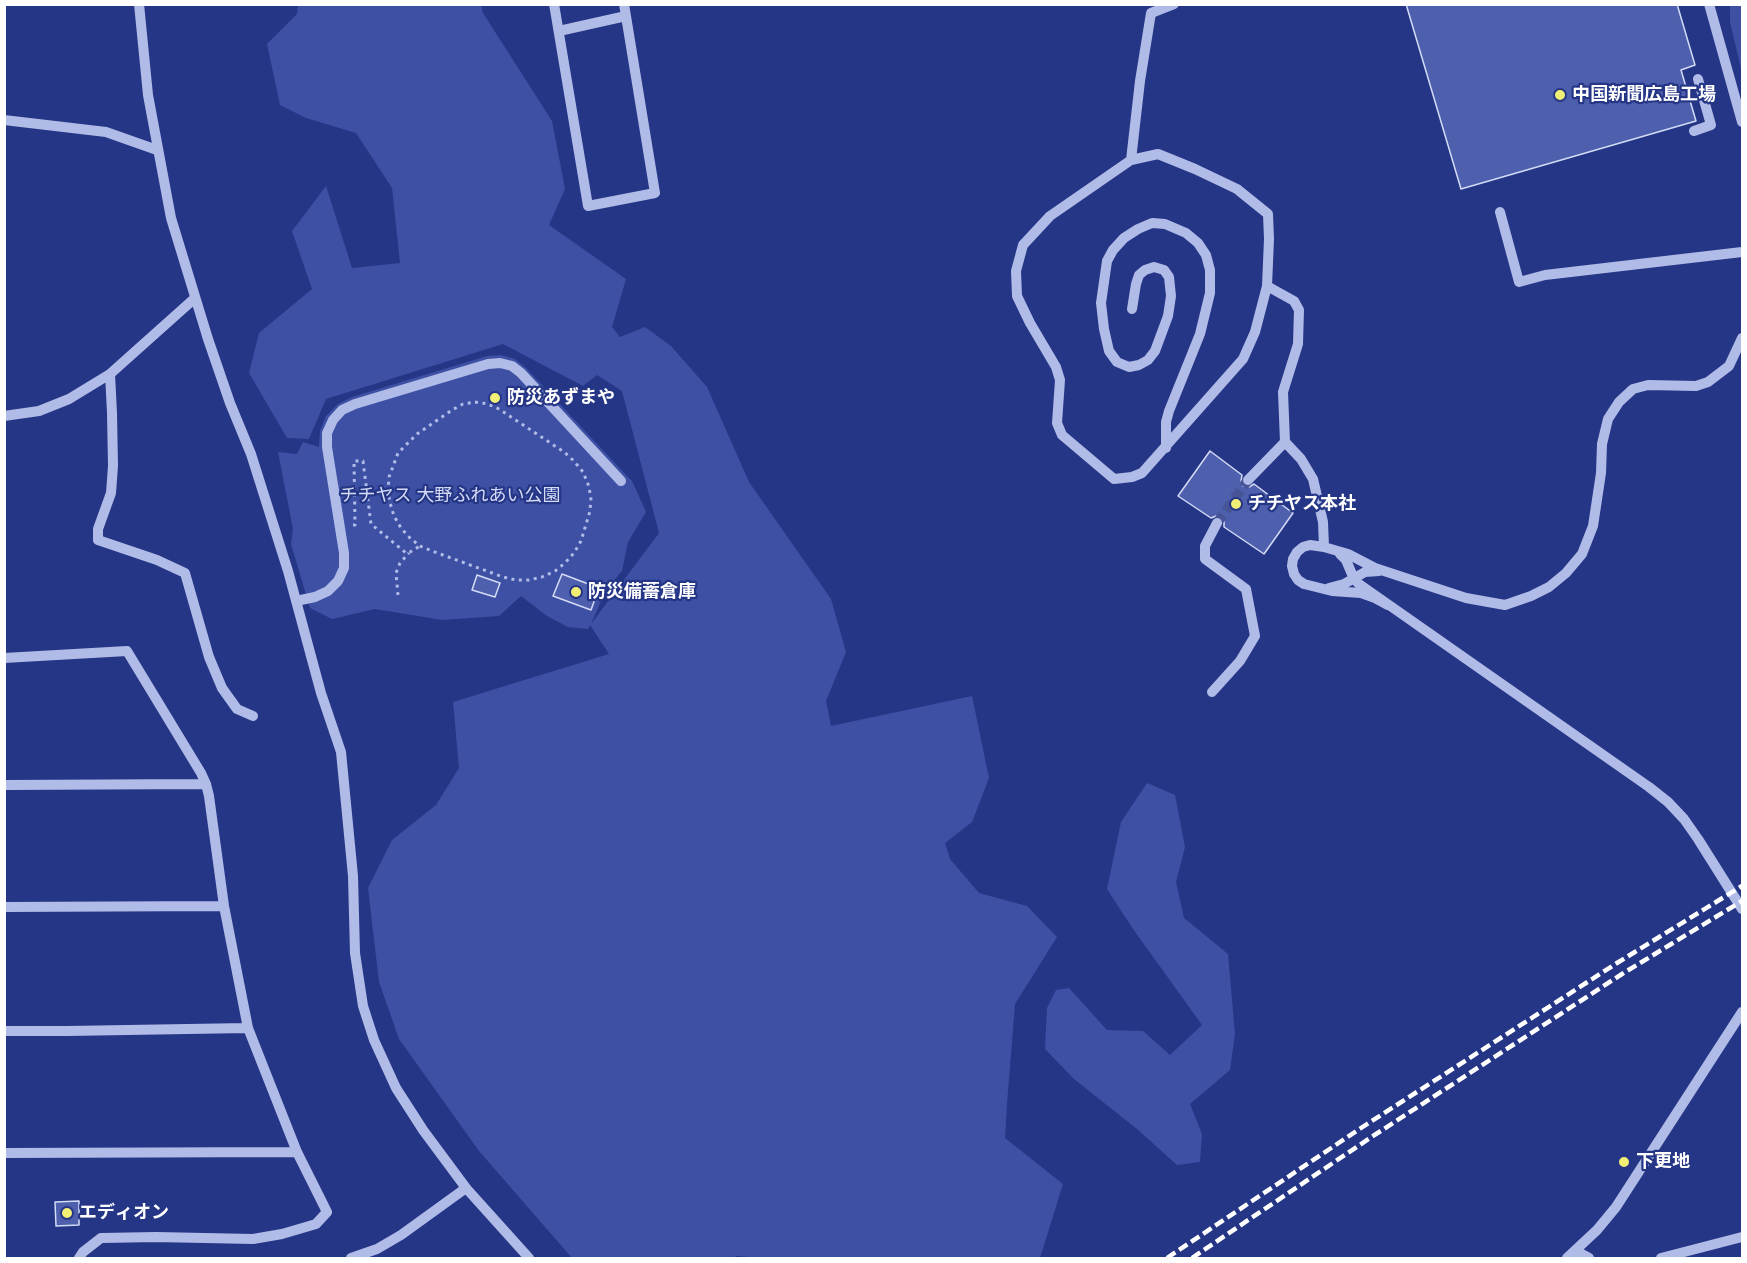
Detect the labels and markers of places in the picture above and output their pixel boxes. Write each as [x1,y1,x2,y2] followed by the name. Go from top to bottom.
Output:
[1572,84,1716,106] place label: 中国新聞広島工場
[1553,88,1567,102] marker: 中国新聞広島工場
[507,387,615,409] place label: 防災あずまや
[488,391,502,405] marker: 防災あずまや
[1248,493,1356,515] place label: チチヤス本社
[1229,497,1243,511] marker: チチヤス本社
[588,581,696,603] place label: 防災備蓄倉庫
[569,585,583,599] marker: 防災備蓄倉庫
[1636,1151,1690,1173] place label: 下更地
[1617,1155,1631,1169] marker: 下更地
[79,1202,169,1224] place label: エディオン
[60,1206,74,1220] marker: エディオン

